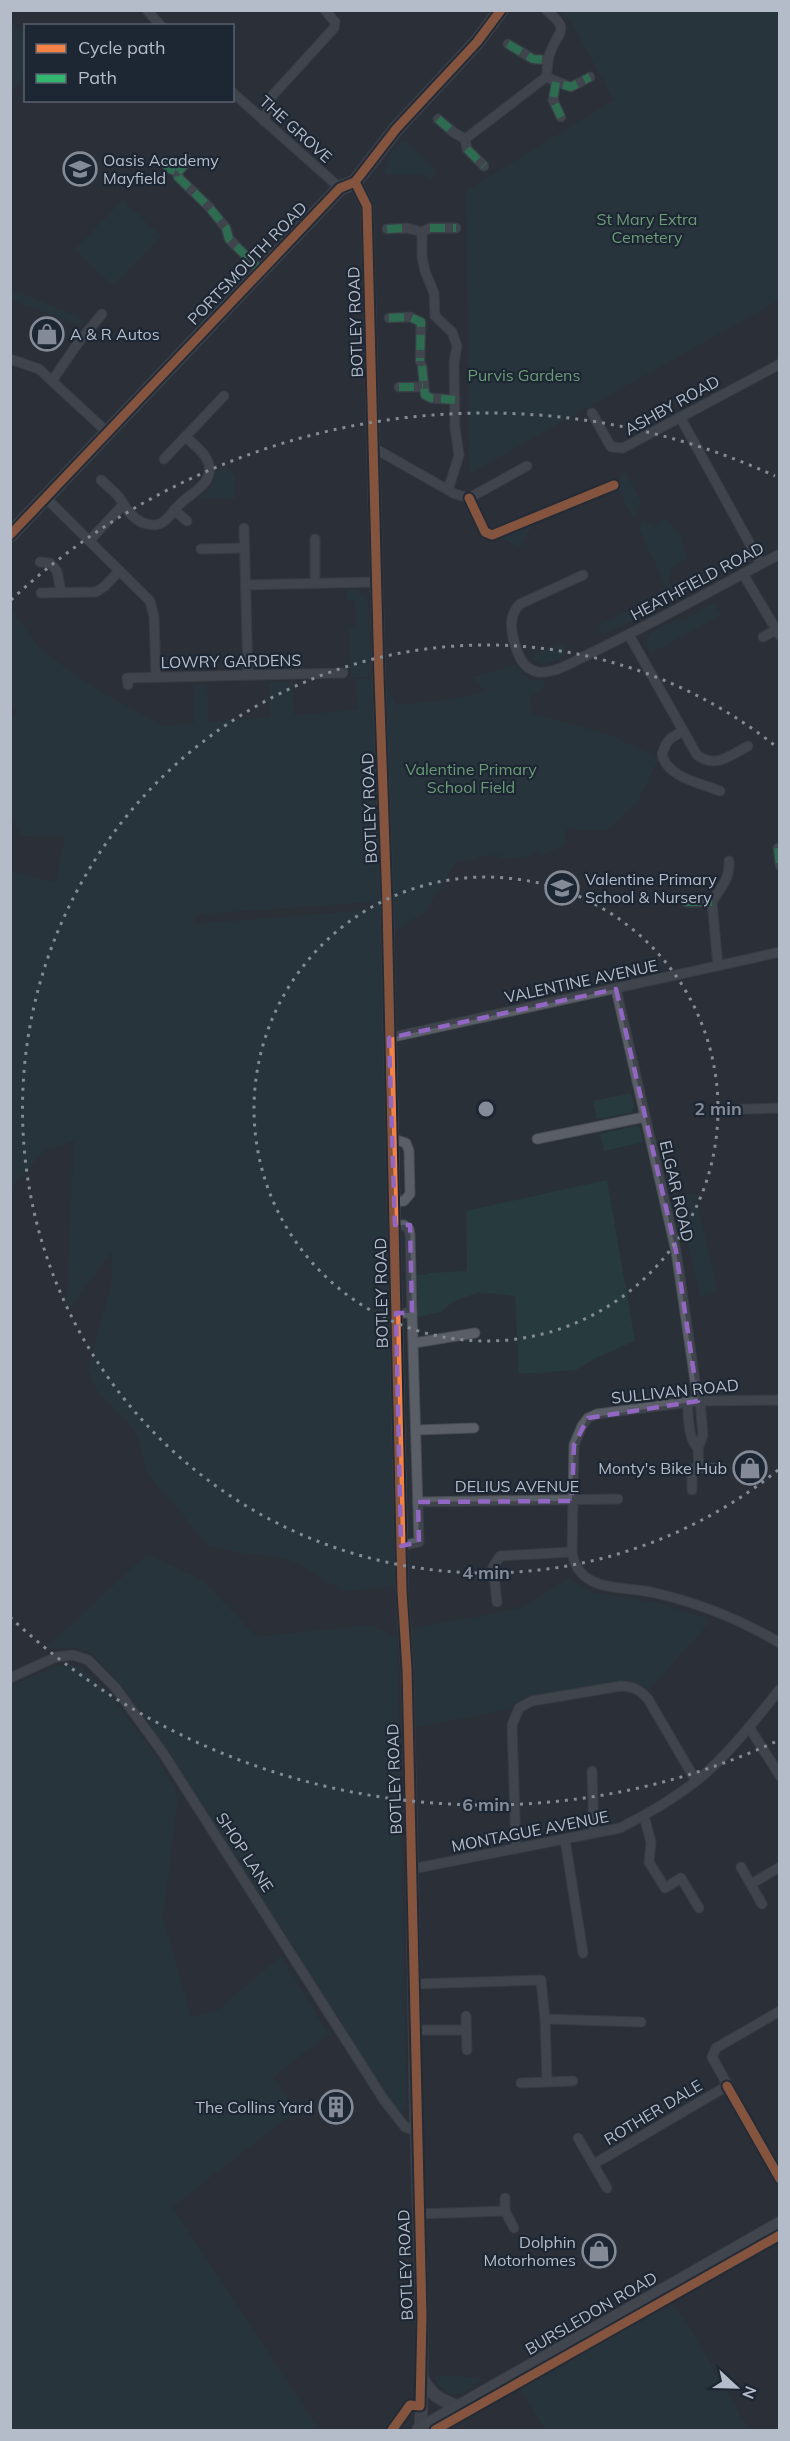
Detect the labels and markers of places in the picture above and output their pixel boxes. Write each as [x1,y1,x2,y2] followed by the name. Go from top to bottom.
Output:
[103,150,219,188] place label: Oasis Academy Mayfield
[62,151,98,187] school or university icon: Oasis Academy Mayfield
[29,316,65,352] shop icon: A & R Autos
[70,324,160,344] place label: A & R Autos
[585,869,717,907] place label: Valentine Primary School & Nursery
[544,870,580,906] school or university icon: Valentine Primary School & Nursery
[476,1099,496,1119] centre of rings
[732,1450,768,1486] shop icon: Monty's Bike Hub
[598,1458,727,1478] place label: Monty's Bike Hub
[318,2089,354,2125] building icon: The Collins Yard
[195,2097,313,2117] place label: The Collins Yard
[484,2232,576,2270] place label: Dolphin Motorhomes
[581,2233,617,2269] shop icon: Dolphin Motorhomes

